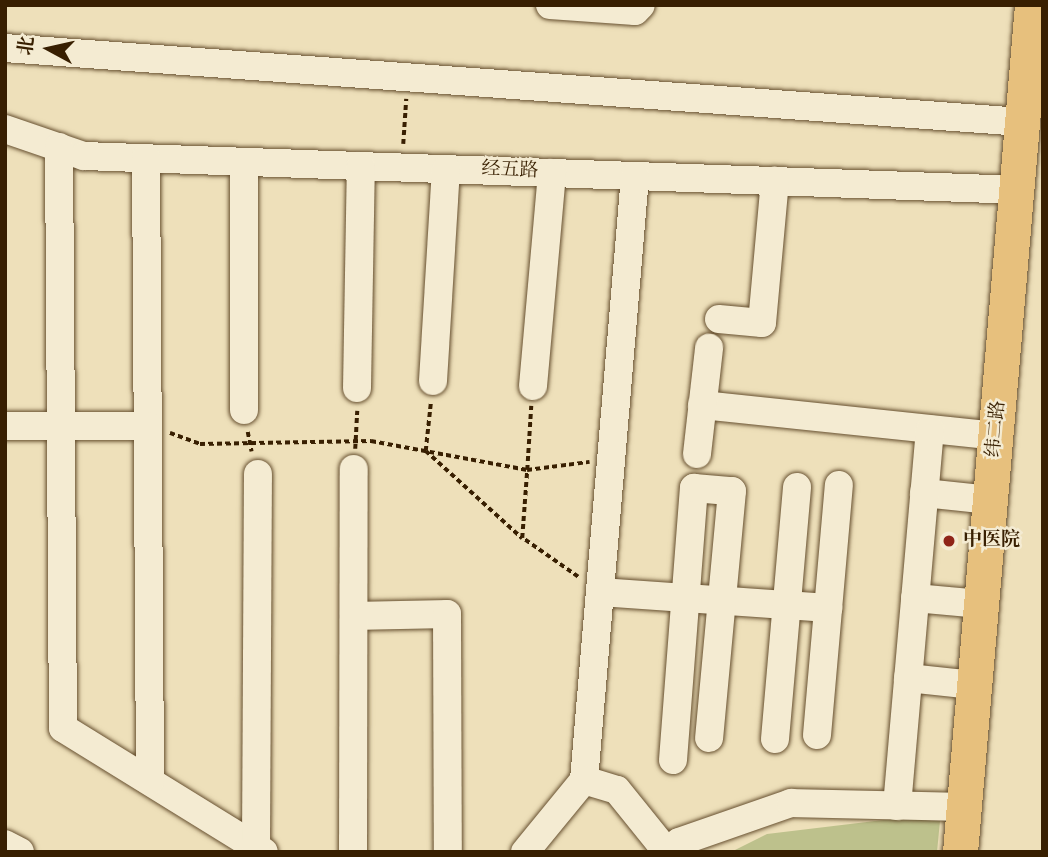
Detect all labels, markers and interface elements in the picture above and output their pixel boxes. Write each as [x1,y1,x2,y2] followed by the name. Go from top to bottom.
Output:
[14,14,84,84] north arrow
[17,35,38,57] text: 北
[481,159,539,183] street label: 经五路
[983,400,1011,458] street label: 纬二路
[963,530,1020,552] place label: 中医院
[941,533,957,549] marker: 中医院

